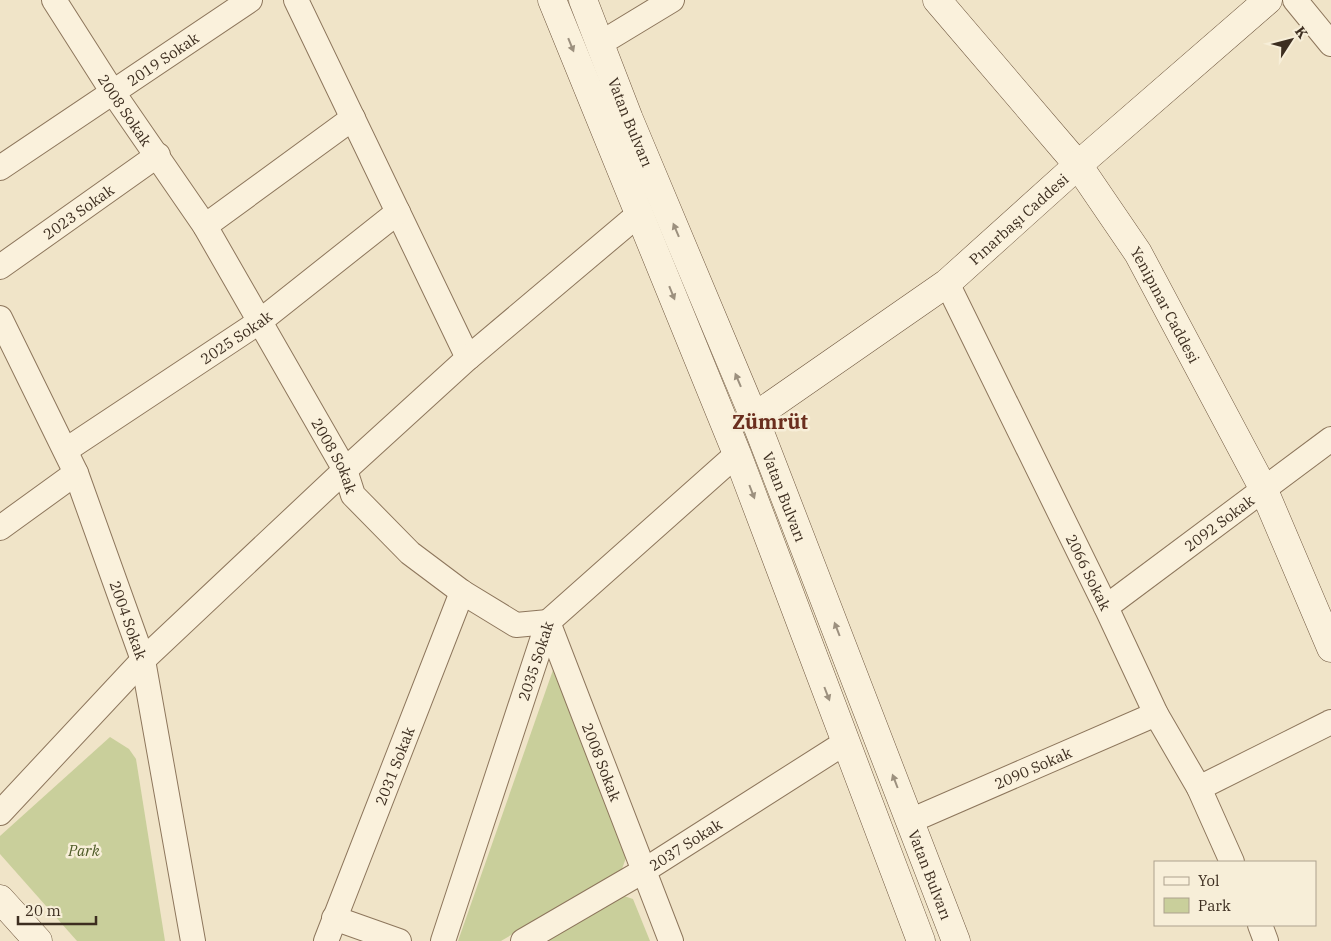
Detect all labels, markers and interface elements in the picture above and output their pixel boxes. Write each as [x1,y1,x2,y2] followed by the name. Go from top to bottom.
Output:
[1266,15,1316,65] north arrow
[1291,23,1312,42] text: K
[123,28,202,90] street label: 2019 Sokak
[567,38,575,52] one-way arrow
[94,71,156,150] street label: 2008 Sokak
[604,75,658,170] street label: Vatan Bulvarı
[965,169,1072,268] street label: Pınarbaşı Caddesi
[39,180,118,243] street label: 2023 Sokak
[672,223,679,238] one-way arrow
[1127,243,1204,366] street label: Yenipınar Caddesi
[668,286,676,301] one-way arrow
[196,306,276,368] street label: 2025 Sokak
[734,373,742,388] one-way arrow
[732,408,808,435] district label: Zümrüt
[308,415,361,496] street label: 2008 Sokak
[759,449,811,544] street label: Vatan Bulvarı
[749,485,756,500] one-way arrow
[1180,490,1258,555] street label: 2092 Sokak
[1062,531,1116,614] street label: 2066 Sokak
[106,578,152,663] street label: 2004 Sokak
[513,618,557,703] street label: 2035 Sokak
[833,621,841,636] one-way arrow
[824,686,831,701] one-way arrow
[578,720,626,804] street label: 2008 Sokak
[370,724,418,808] street label: 2031 Sokak
[991,742,1075,793] street label: 2090 Sokak
[891,773,899,788] one-way arrow
[645,814,725,874] street label: 2037 Sokak
[904,827,956,922] street label: Vatan Bulvarı
[67,841,100,860] park label: Park
[1154,861,1316,926] legend
[1198,871,1219,890] text: Yol
[18,894,95,926] scale bar
[1198,896,1231,915] text: Park
[25,901,61,920] text: 20 m

